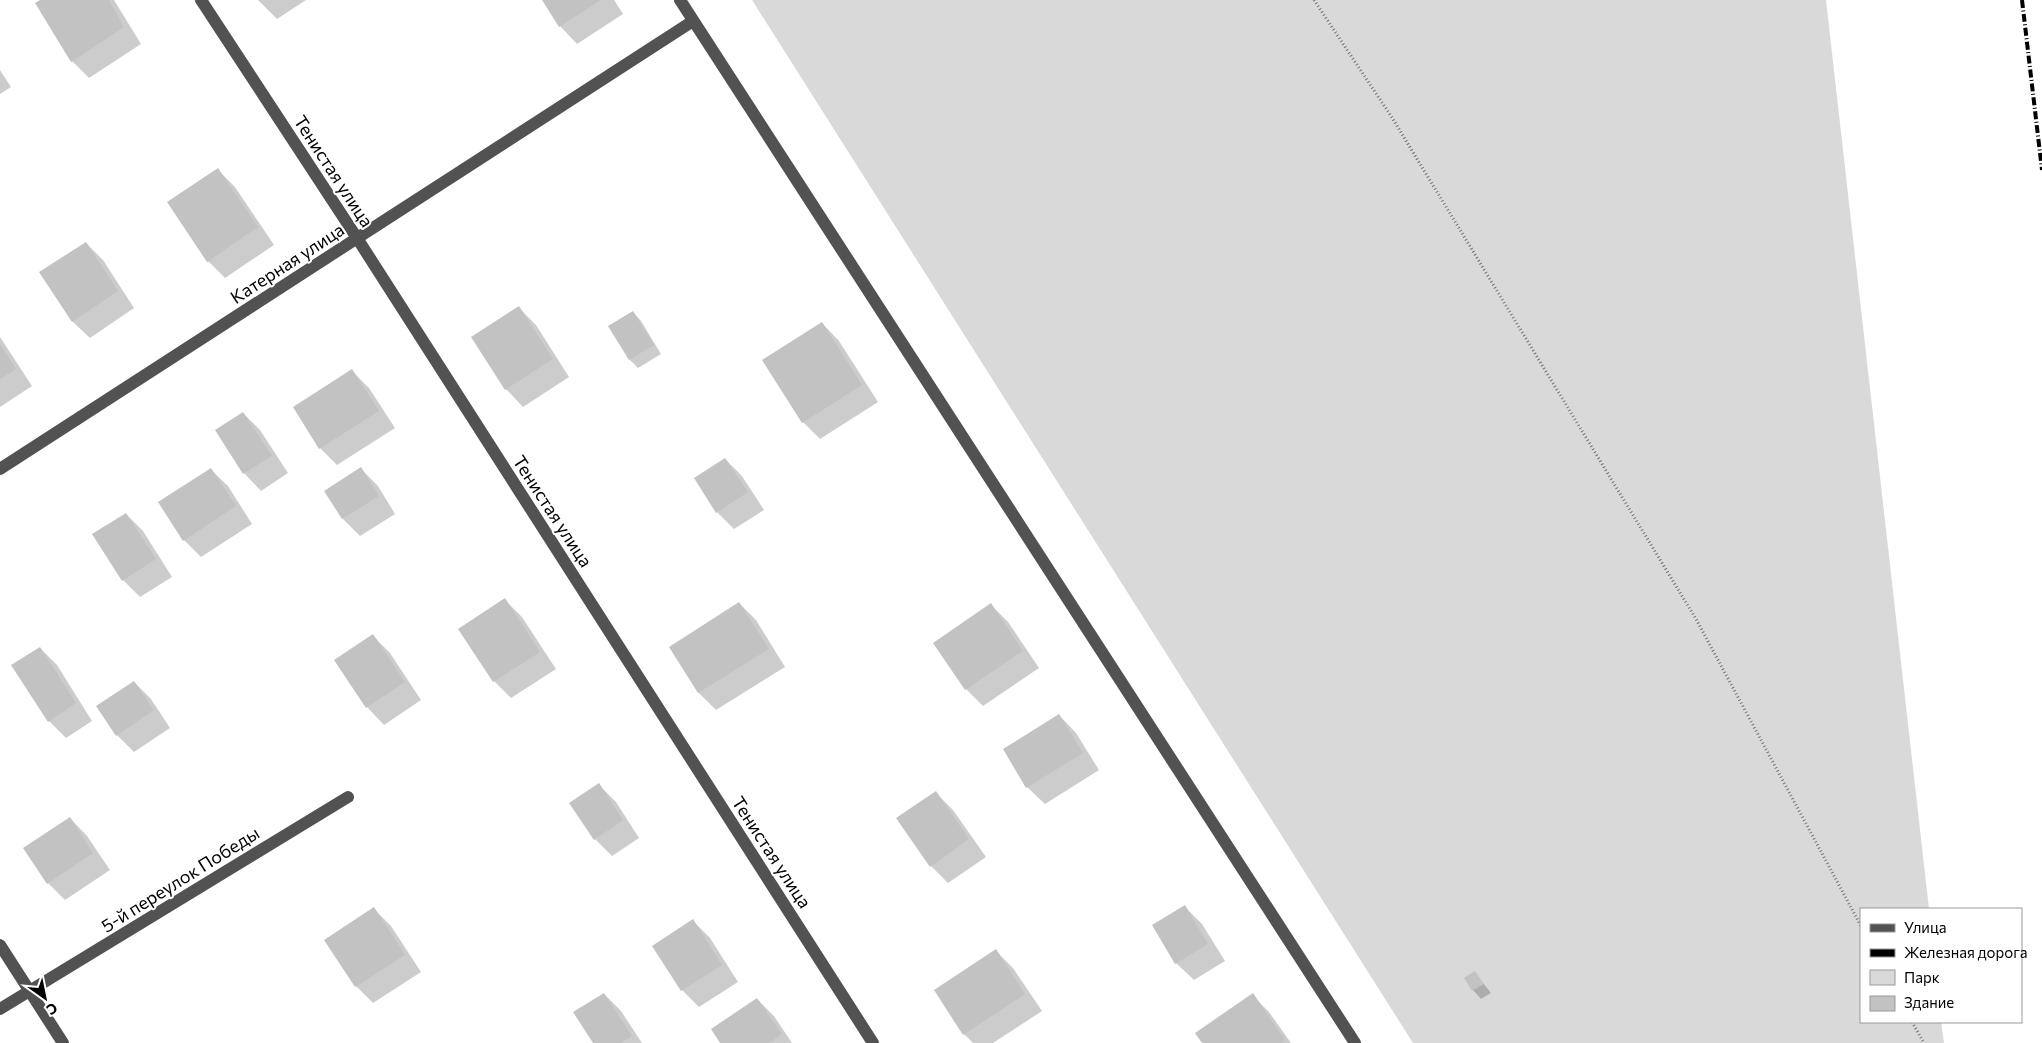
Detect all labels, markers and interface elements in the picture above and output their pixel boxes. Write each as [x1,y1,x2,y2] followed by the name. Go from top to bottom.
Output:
[290,111,378,231] street label: Тенистая улица
[226,218,348,308] street label: Катерная улица
[509,451,597,571] street label: Тенистая улица
[728,792,816,912] street label: Тенистая улица
[97,821,263,937] street label: 5-й переулок Победы
[1860,908,2022,1023] legend
[1904,918,1946,936] text: Улица
[1904,943,2028,961] text: Железная дорога
[1904,968,1940,986] text: Парк
[20,973,70,1023] north arrow
[1904,993,1954,1011] text: Здание
[44,1000,61,1019] text: С

